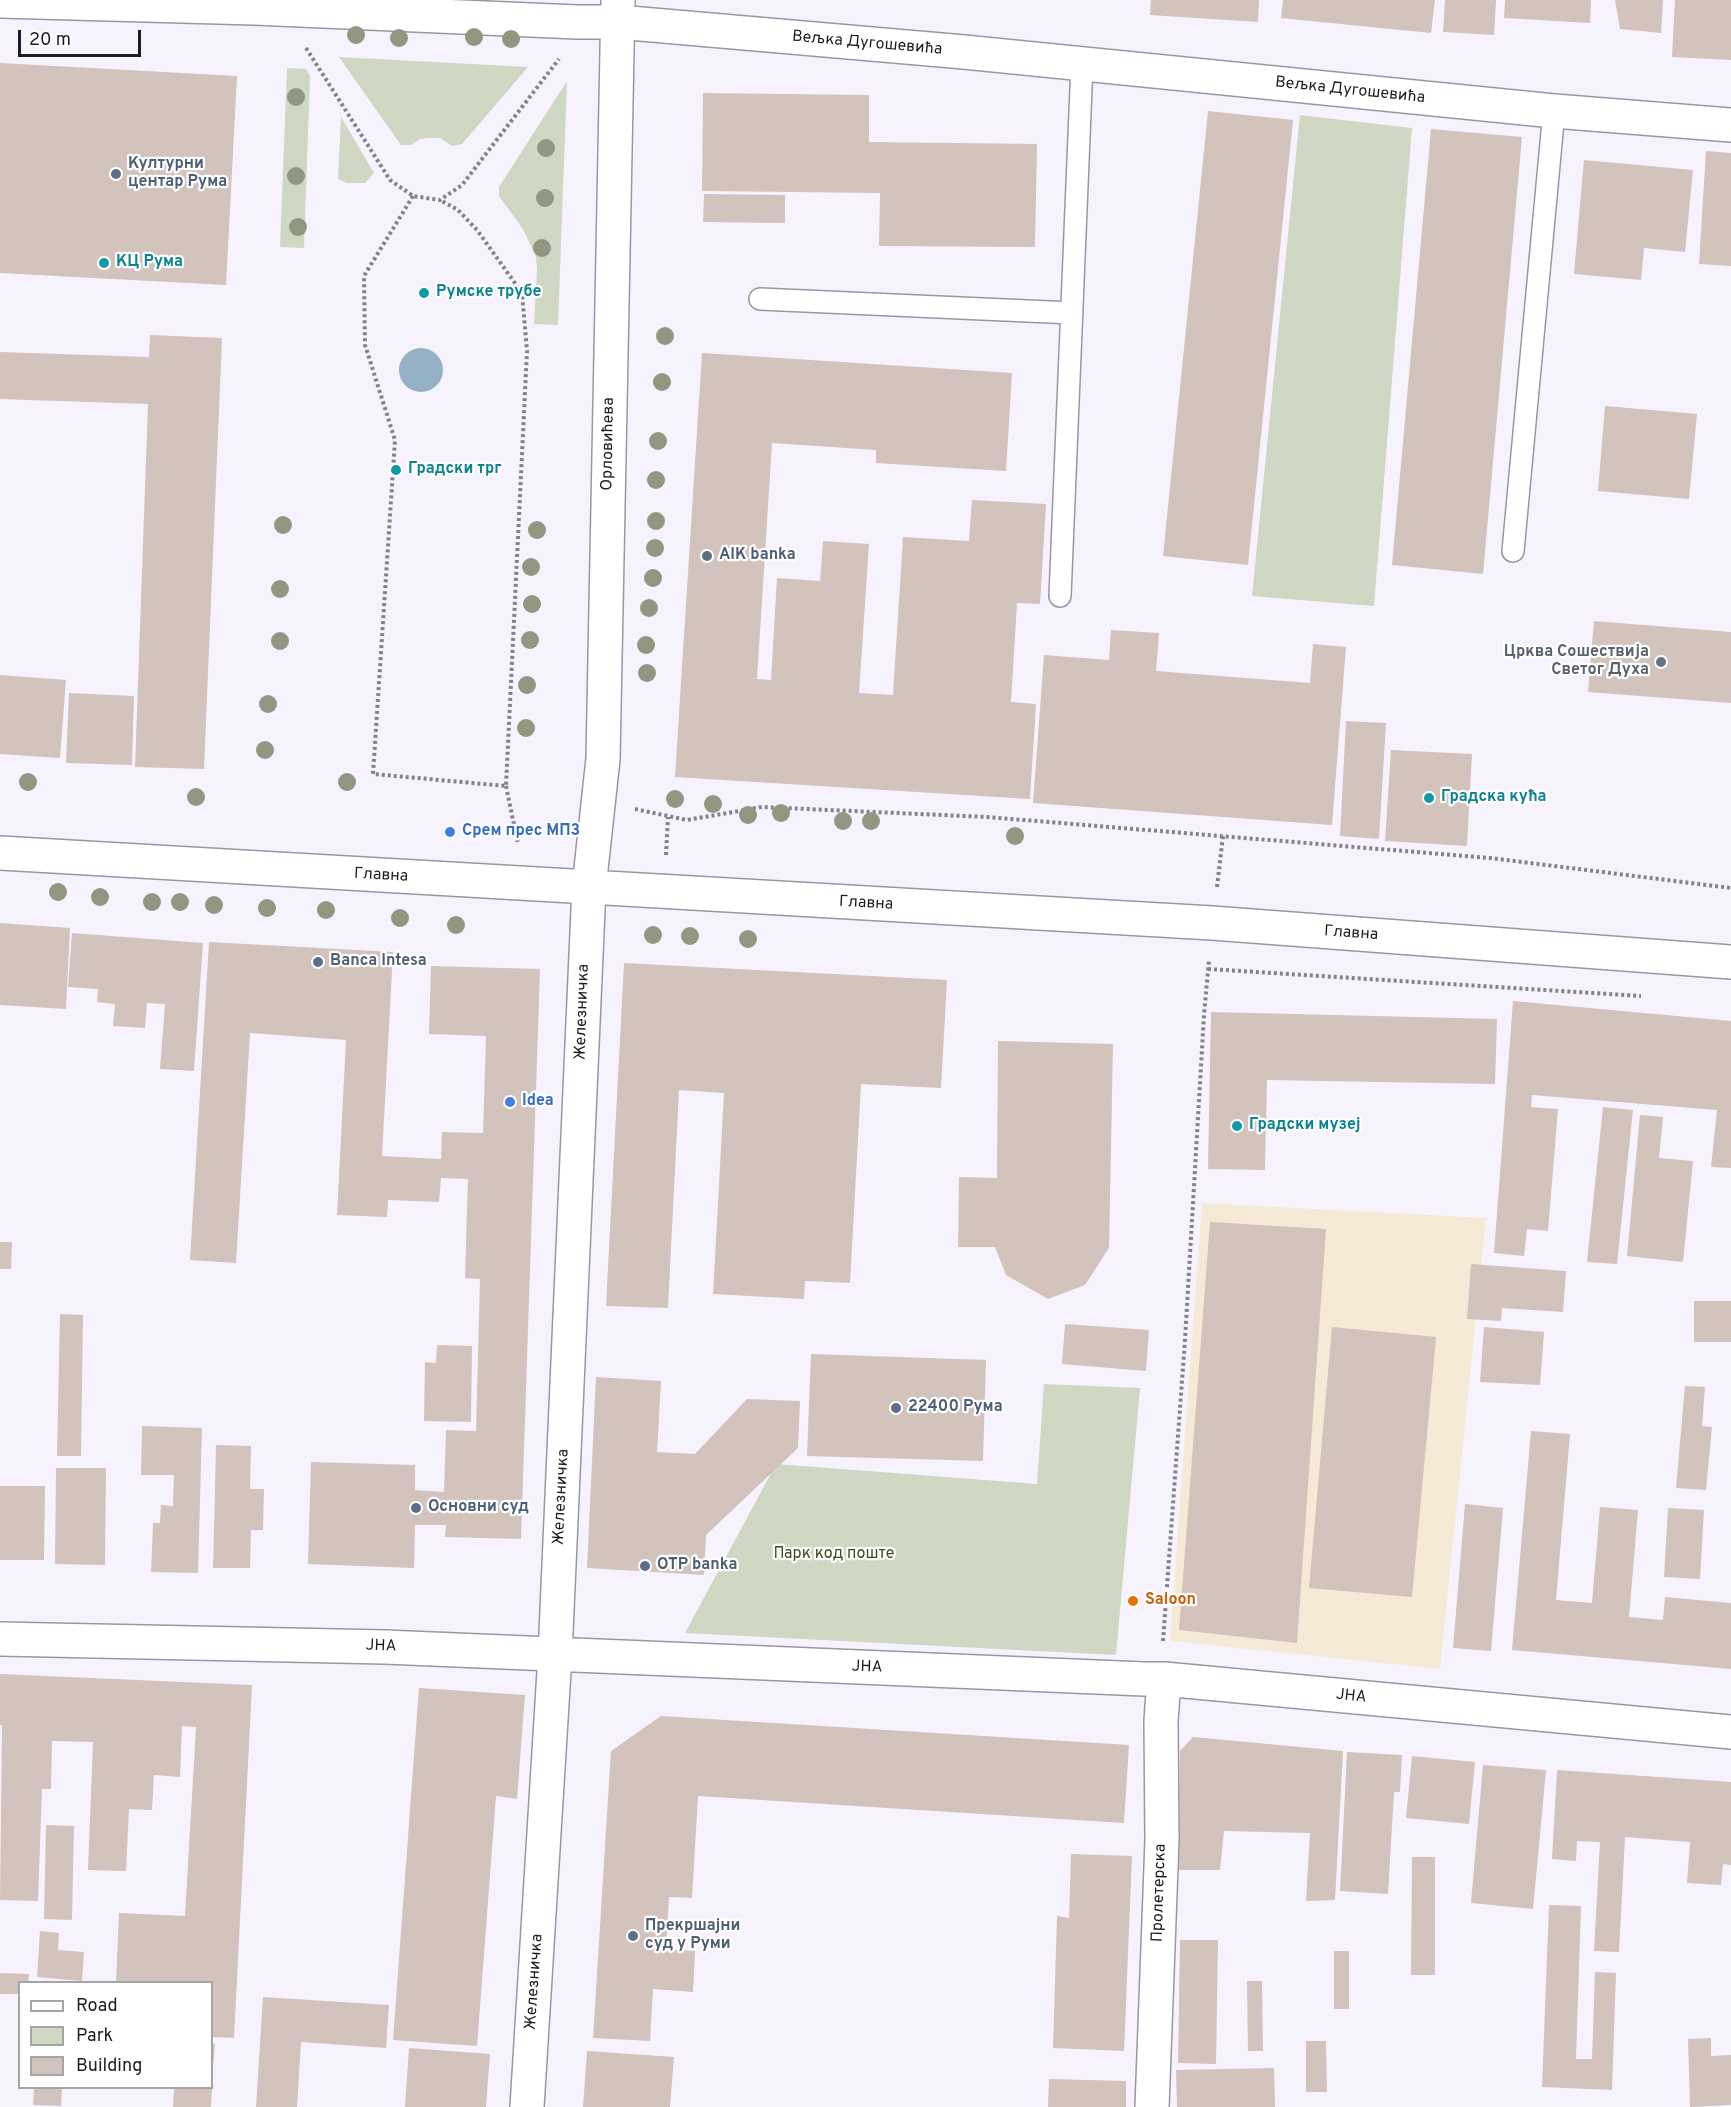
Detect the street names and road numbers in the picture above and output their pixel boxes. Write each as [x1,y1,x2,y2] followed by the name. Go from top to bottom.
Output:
[791,28,943,60] street label: Вељка Дугошевића
[1274,74,1426,108] street label: Вељка Дугошевића
[599,397,619,491] street label: Орловићева
[353,865,409,887] street label: Главна
[838,893,894,915] street label: Главна
[1323,923,1379,945] street label: Главна
[572,964,594,1060] street label: Железничка
[550,1448,574,1546] street label: Железничка
[365,1637,397,1657] street label: ЈНА
[851,1658,883,1678] street label: ЈНА
[1335,1686,1367,1708] street label: ЈНА
[1149,1843,1171,1943] street label: Пролетерска
[522,1933,548,2031] street label: Железничка

